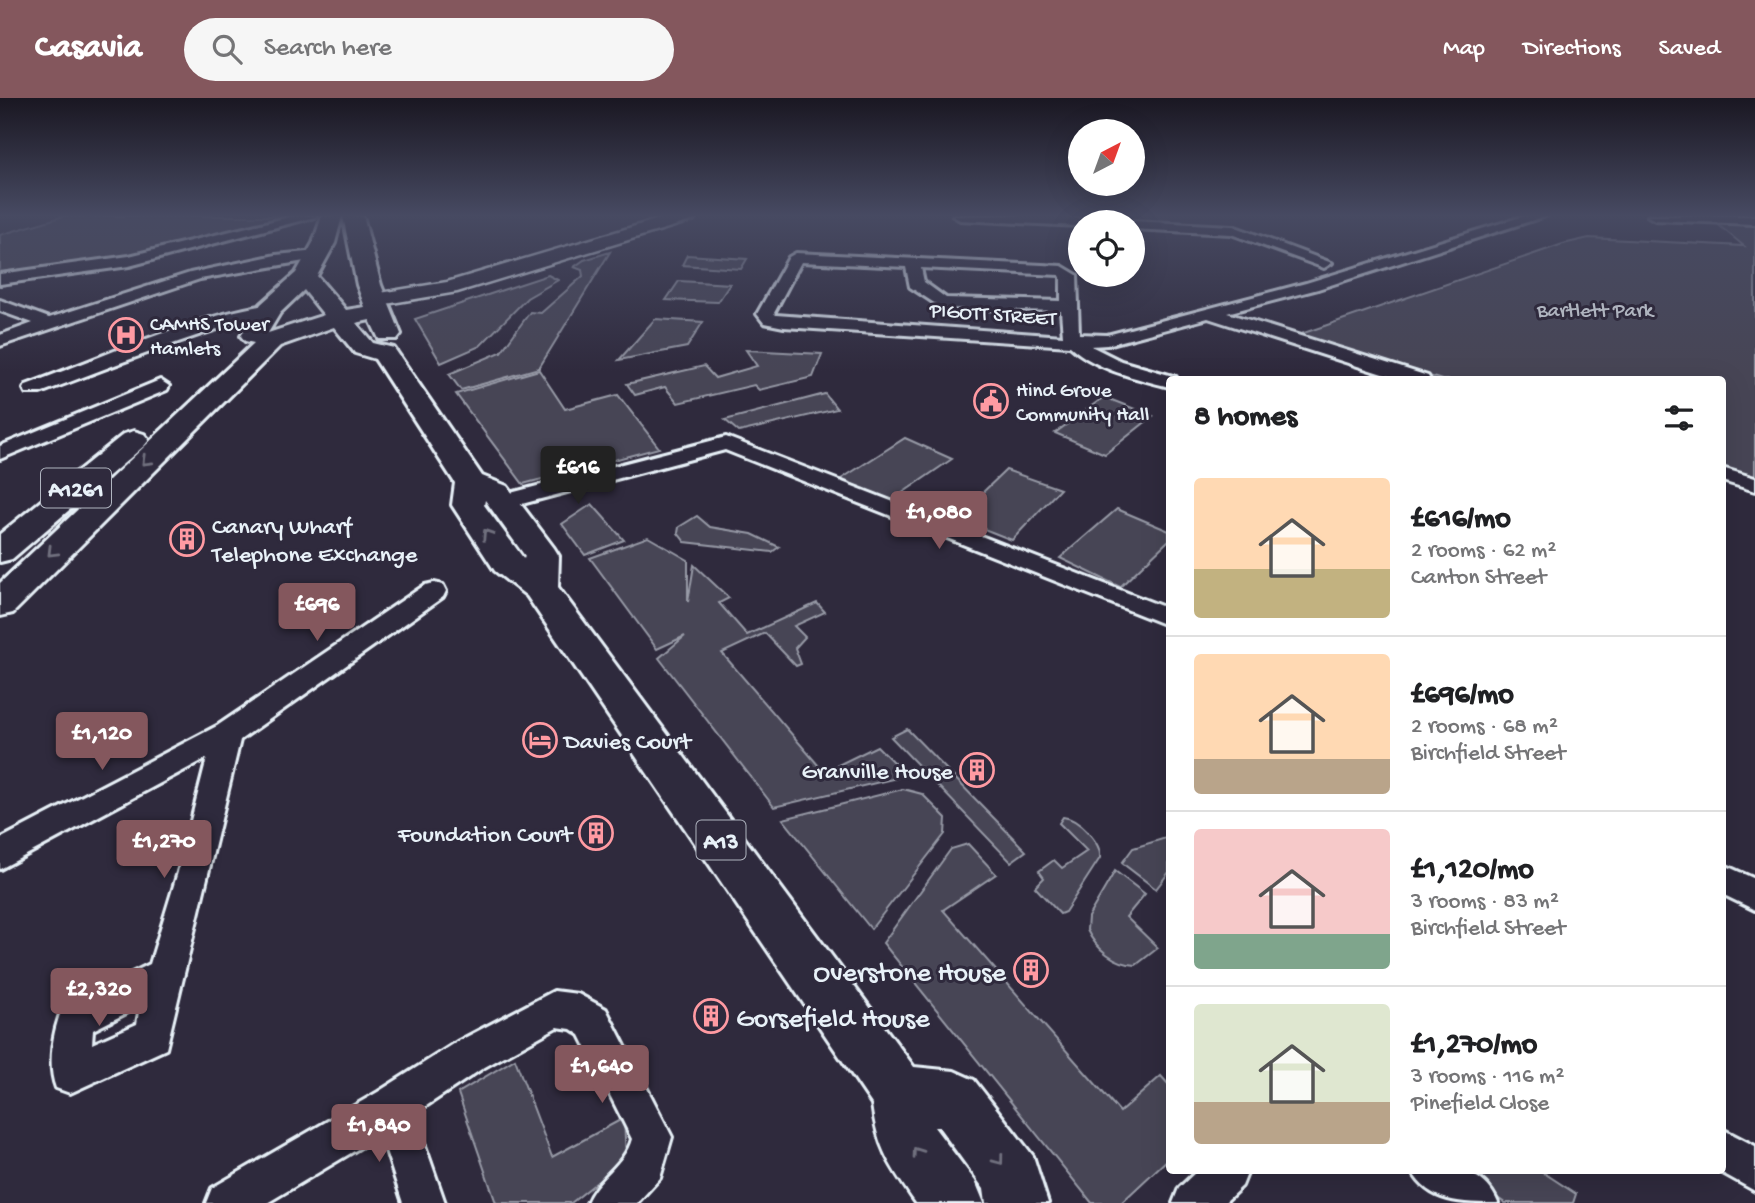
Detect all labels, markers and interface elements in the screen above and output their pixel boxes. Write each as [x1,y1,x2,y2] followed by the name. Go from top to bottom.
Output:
[184,18,674,81] search box
[35,30,142,68] text: Casavia
[208,30,246,68] icon: search
[264,34,392,65] text: Search here
[1443,35,1485,64] text: Map
[1523,35,1621,64] text: Directions
[1659,35,1720,64] text: Saved
[1068,119,1144,196] north arrow
[1068,119,1145,287] map controls
[1068,210,1145,287] button: locate
[928,300,1058,333] street label: PIGOTT STREET
[1536,300,1656,325] park label: Bartlett Park
[150,314,270,363] place label: CAMHS Tower Hamlets
[107,316,145,354] hospital icon: CAMHS Tower Hamlets
[1016,380,1149,429] place label: Hind Grove Community Hall
[972,382,1010,420] public building icon: Hind Grove Community Hall
[1660,399,1698,437] icon: filters
[1194,401,1297,436] text: 8 homes
[537,446,619,506] pin: £616
[141,453,154,466] one-way arrow
[557,455,599,482] text: £616
[41,468,111,508] road number: A1261
[882,491,996,551] pin: £1,080
[906,500,972,527] text: £1,080
[1411,503,1511,538] text: £616/mo
[1250,506,1334,590] icon: home
[210,514,418,571] place label: Canary Wharf Telephone Exchange
[168,520,206,558] building icon: Canary Wharf Telephone Exchange
[482,529,495,542] one-way arrow
[1411,538,1556,565] text: 2 rooms · 62 m²
[47,543,60,556] one-way arrow
[1411,565,1546,592] text: Canton Street
[276,584,358,643] pin: £696
[294,592,340,619] text: £696
[1411,679,1514,714] text: £696/mo
[1250,682,1334,766] icon: home
[45,712,159,772] pin: £1,120
[1411,714,1558,741] text: 2 rooms · 68 m²
[72,721,132,748] text: £1,120
[521,721,559,759] hotel icon: Davies Court
[562,729,693,758] place label: Davies Court
[1411,741,1565,768] text: Birchfield Street
[958,751,996,789] building icon: Granville House
[802,759,954,788] place label: Granville House
[577,814,615,852] building icon: Foundation Court
[107,820,221,880] pin: £1,270
[696,820,746,860] road number: A13
[397,822,574,851] place label: Foundation Court
[132,829,196,856] text: £1,270
[1411,854,1534,889] text: £1,120/mo
[1250,857,1334,941] icon: home
[1411,889,1559,916] text: 3 rooms · 83 m²
[1411,916,1565,943] text: Birchfield Street
[1012,951,1050,989] building icon: Overstone House
[813,958,1007,991] place label: Overstone House
[42,968,156,1028] pin: £2,320
[67,977,131,1004] text: £2,320
[692,997,730,1035] building icon: Gorsefield House
[736,1004,930,1037] place label: Gorsefield House
[1411,1029,1537,1064] text: £1,270/mo
[1250,1032,1334,1116] icon: home
[545,1046,659,1105] pin: £1,640
[571,1054,633,1081] text: £1,640
[1411,1064,1564,1091] text: 3 rooms · 116 m²
[1411,1091,1549,1118] text: Pinefield Close
[322,1104,436,1164] pin: £1,840
[347,1113,411,1140] text: £1,840
[913,1147,925,1160] one-way arrow
[991,1152,1004,1165] one-way arrow

